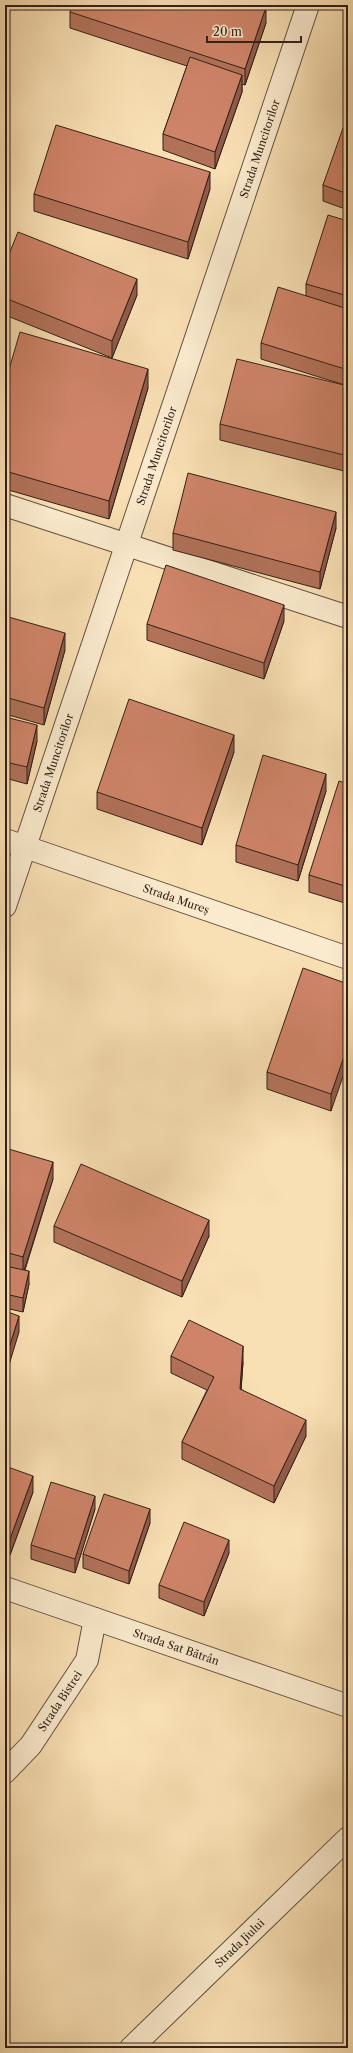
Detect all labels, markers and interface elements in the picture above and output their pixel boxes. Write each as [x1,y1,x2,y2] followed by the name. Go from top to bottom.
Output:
[207,18,301,44] scale bar
[213,24,242,39] text: 20 m
[237,97,283,200] street label: Strada Muncitorilor
[133,404,180,507] street label: Strada Muncitorilor
[30,711,76,814] street label: Strada Muncitorilor
[141,881,211,917] street label: Strada Mureș
[131,1626,221,1668] street label: Strada Sat Bătrân
[35,1668,85,1734] street label: Strada Bistrei
[212,1915,268,1970] street label: Strada Jiului

